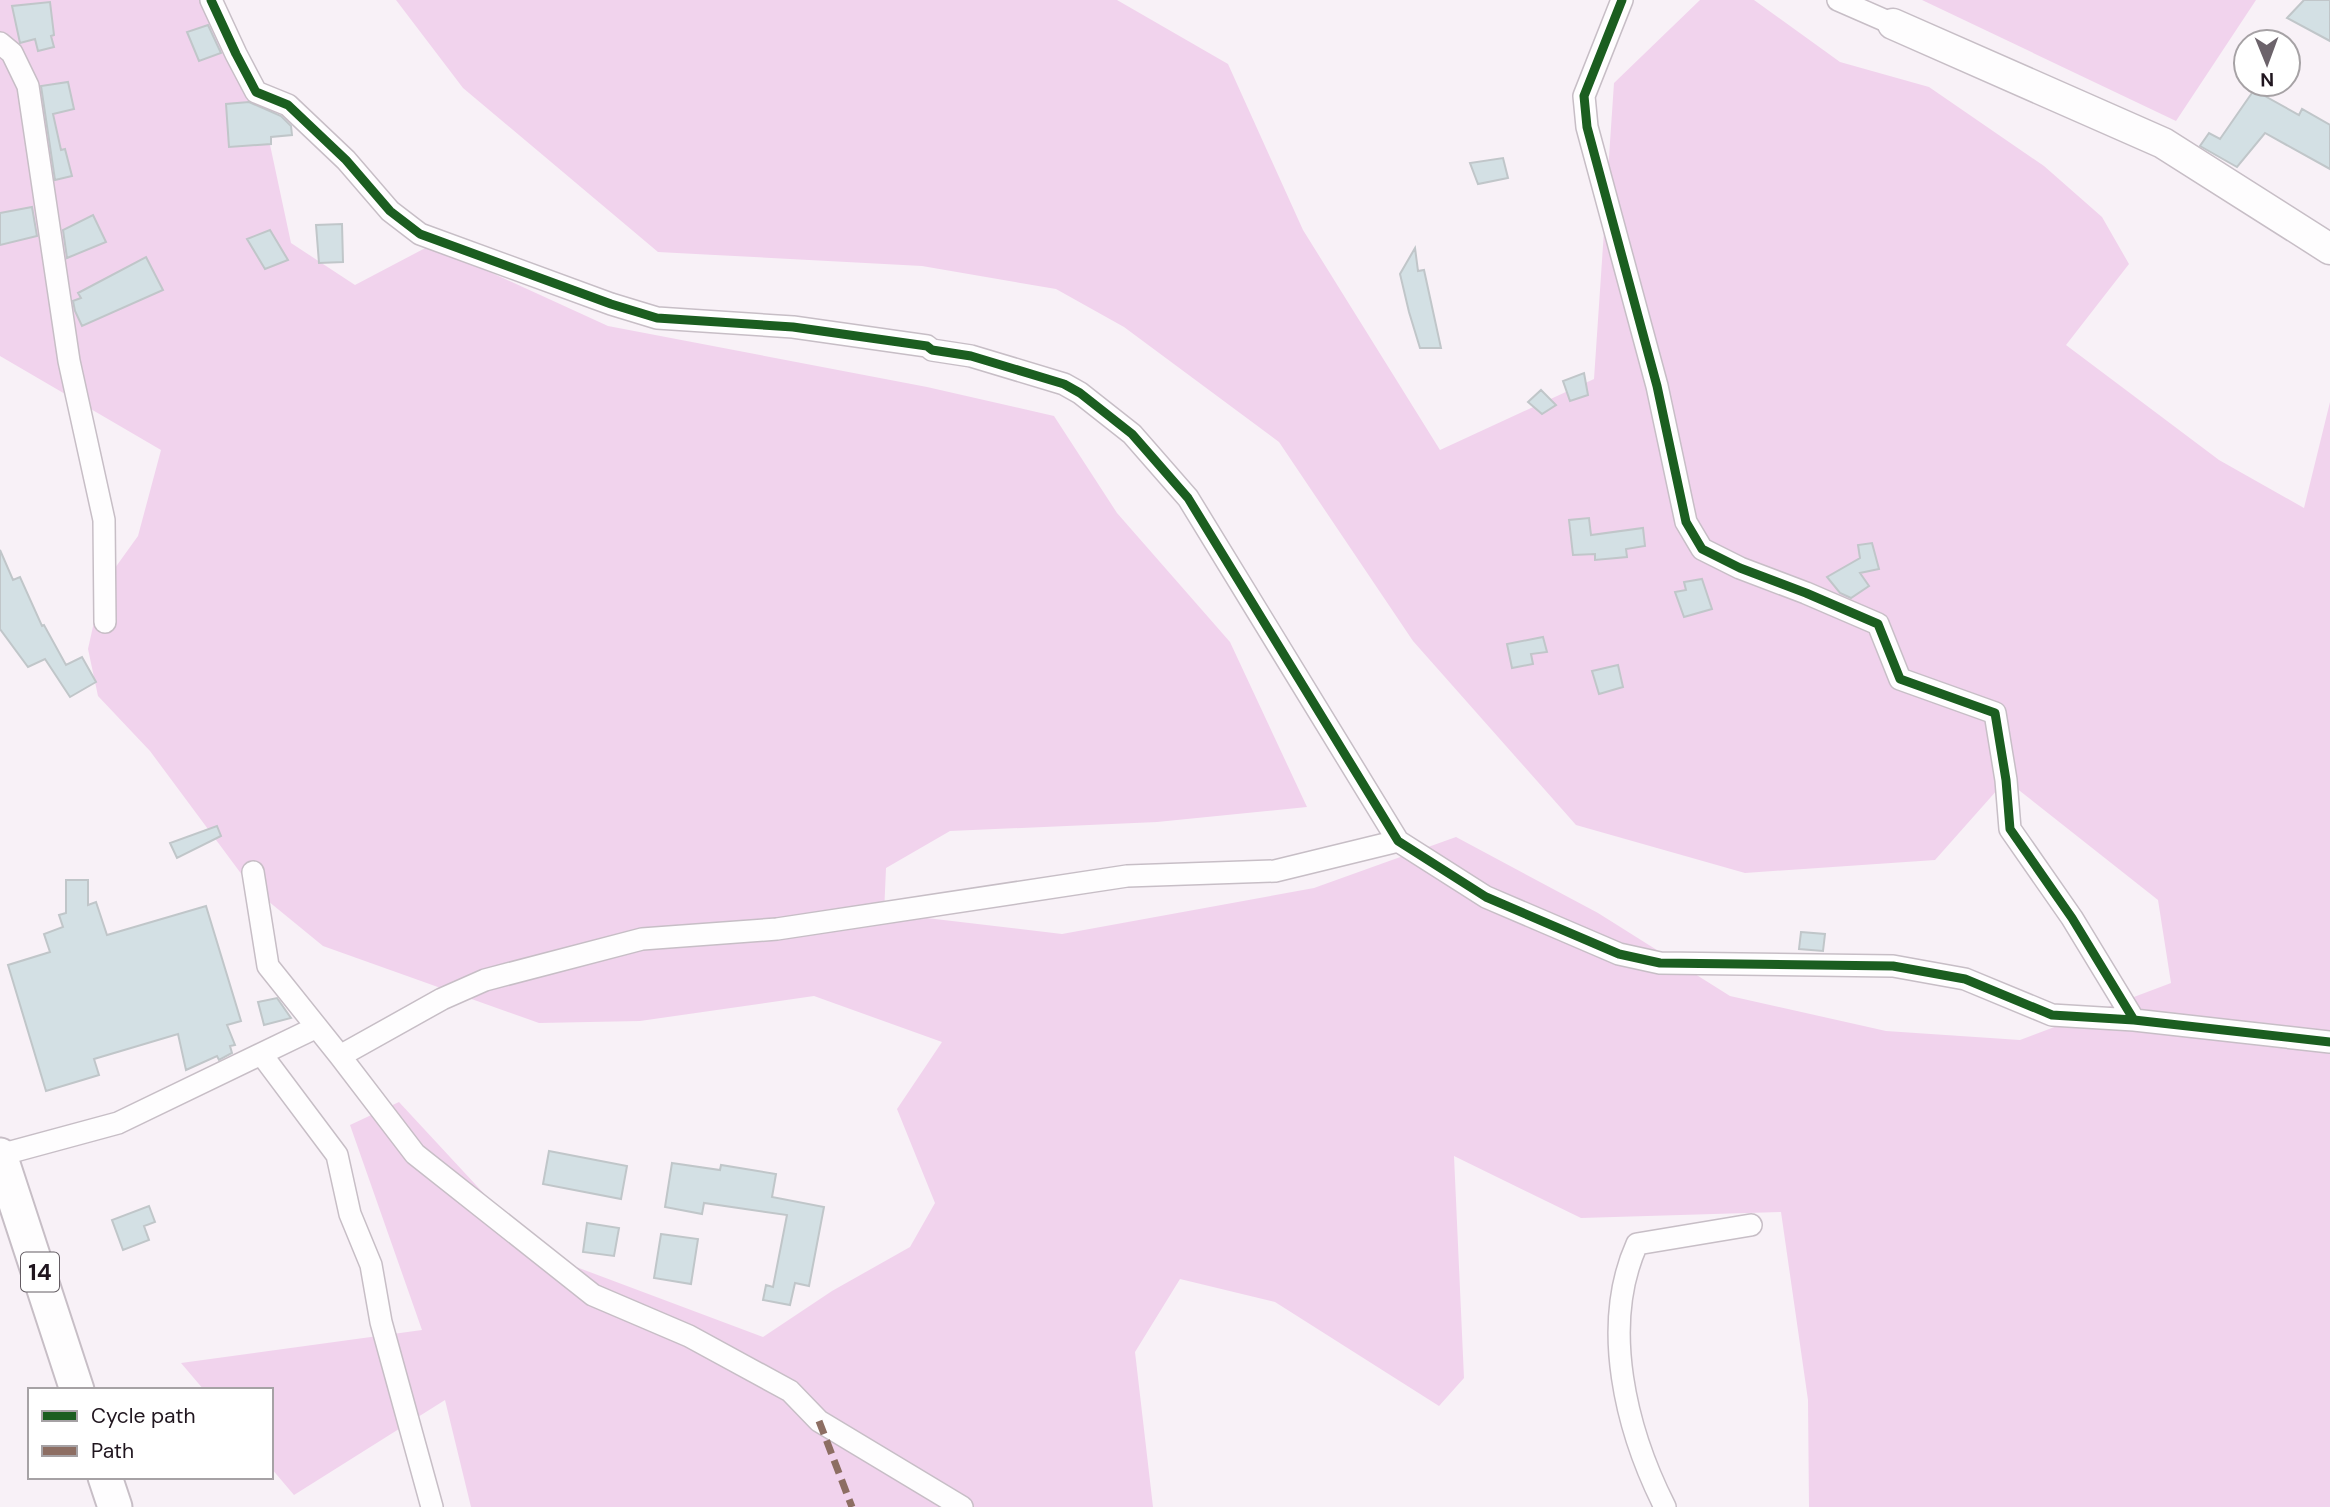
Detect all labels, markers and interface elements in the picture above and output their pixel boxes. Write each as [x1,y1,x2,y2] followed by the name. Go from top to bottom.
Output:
[2232,28,2302,98] north arrow
[2260,67,2274,92] text: N
[21,1252,59,1292] road number: 14
[28,1388,273,1479] legend
[91,1402,196,1430] text: Cycle path
[91,1437,134,1465] text: Path

